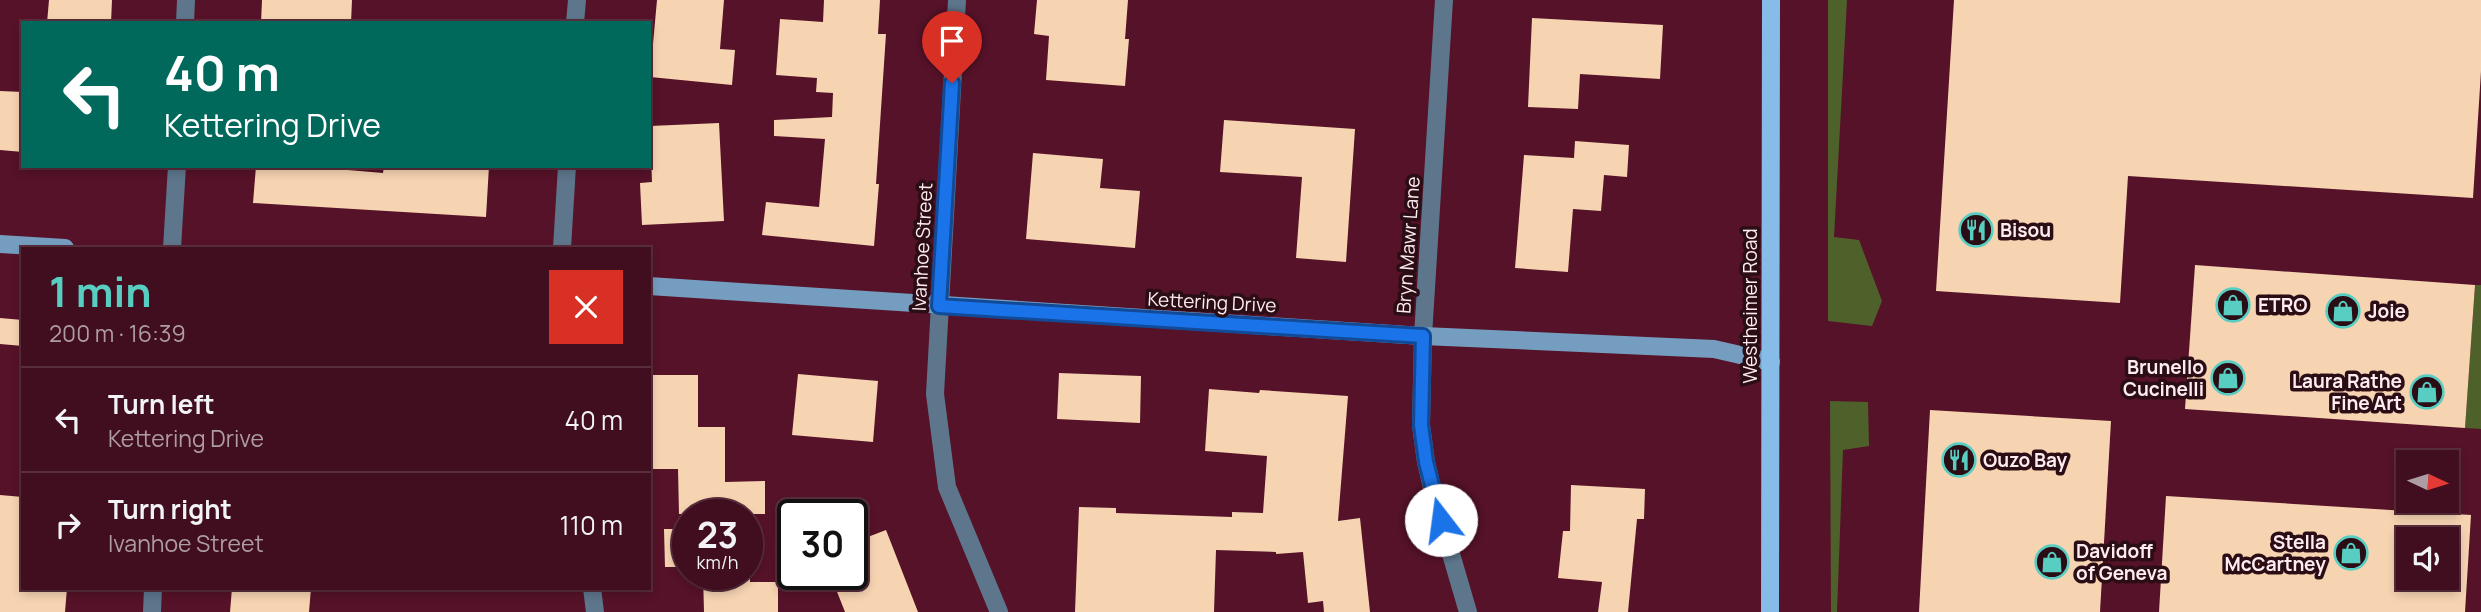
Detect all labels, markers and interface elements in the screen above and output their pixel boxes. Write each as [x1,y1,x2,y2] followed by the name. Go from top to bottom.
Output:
[922,11,982,83] pin
[933,22,971,60] icon: arrive
[164,39,280,106] text: 40 m
[49,49,140,140] icon: left
[164,103,381,147] text: Kettering Drive
[1390,176,1426,314] street label: Bryn Mawr Lane
[906,182,938,312] street label: Ivanhoe Street
[1957,211,1995,249] restaurant icon: Bisou
[2000,217,2051,243] place label: Bisou
[1737,229,1763,384] street label: Westheimer Road
[49,262,152,320] text: 1 min
[549,270,623,344] button: close
[1147,286,1277,318] street label: Kettering Drive
[2214,286,2252,324] shop icon: ETRO
[2258,292,2307,318] place label: ETRO
[2324,292,2362,330] shop icon: Joie
[2368,298,2406,324] place label: Joie
[49,317,186,349] text: 200 m · 16:39
[2123,354,2204,402] place label: Brunello Cucinelli
[2209,359,2247,397] shop icon: Brunello Cucinelli
[2292,368,2402,416] place label: Laura Rathe Fine Art
[2408,373,2446,411] shop icon: Laura Rathe Fine Art
[108,386,215,422] text: Turn left
[49,401,87,439] icon: left
[565,402,623,438] text: 40 m
[108,422,264,454] text: Kettering Drive
[1940,441,1978,479] restaurant icon: Ouzo Bay
[1983,447,2067,473] place label: Ouzo Bay
[2396,450,2459,513] north arrow
[2396,450,2459,590] map controls
[1404,483,1478,557] position arrow
[108,491,232,527] text: Turn right
[777,499,868,590] speed limit sign: 30
[49,506,87,544] icon: right
[560,507,623,543] text: 110 m
[697,511,738,559] text: 23
[108,527,264,559] text: Ivanhoe Street
[2396,527,2459,590] button: sound
[2224,529,2326,577] place label: Stella McCartney
[2332,534,2370,572] shop icon: Stella McCartney
[2076,538,2167,586] place label: Davidoff of Geneva
[2033,543,2071,581] shop icon: Davidoff of Geneva
[697,550,738,574] text: km/h

